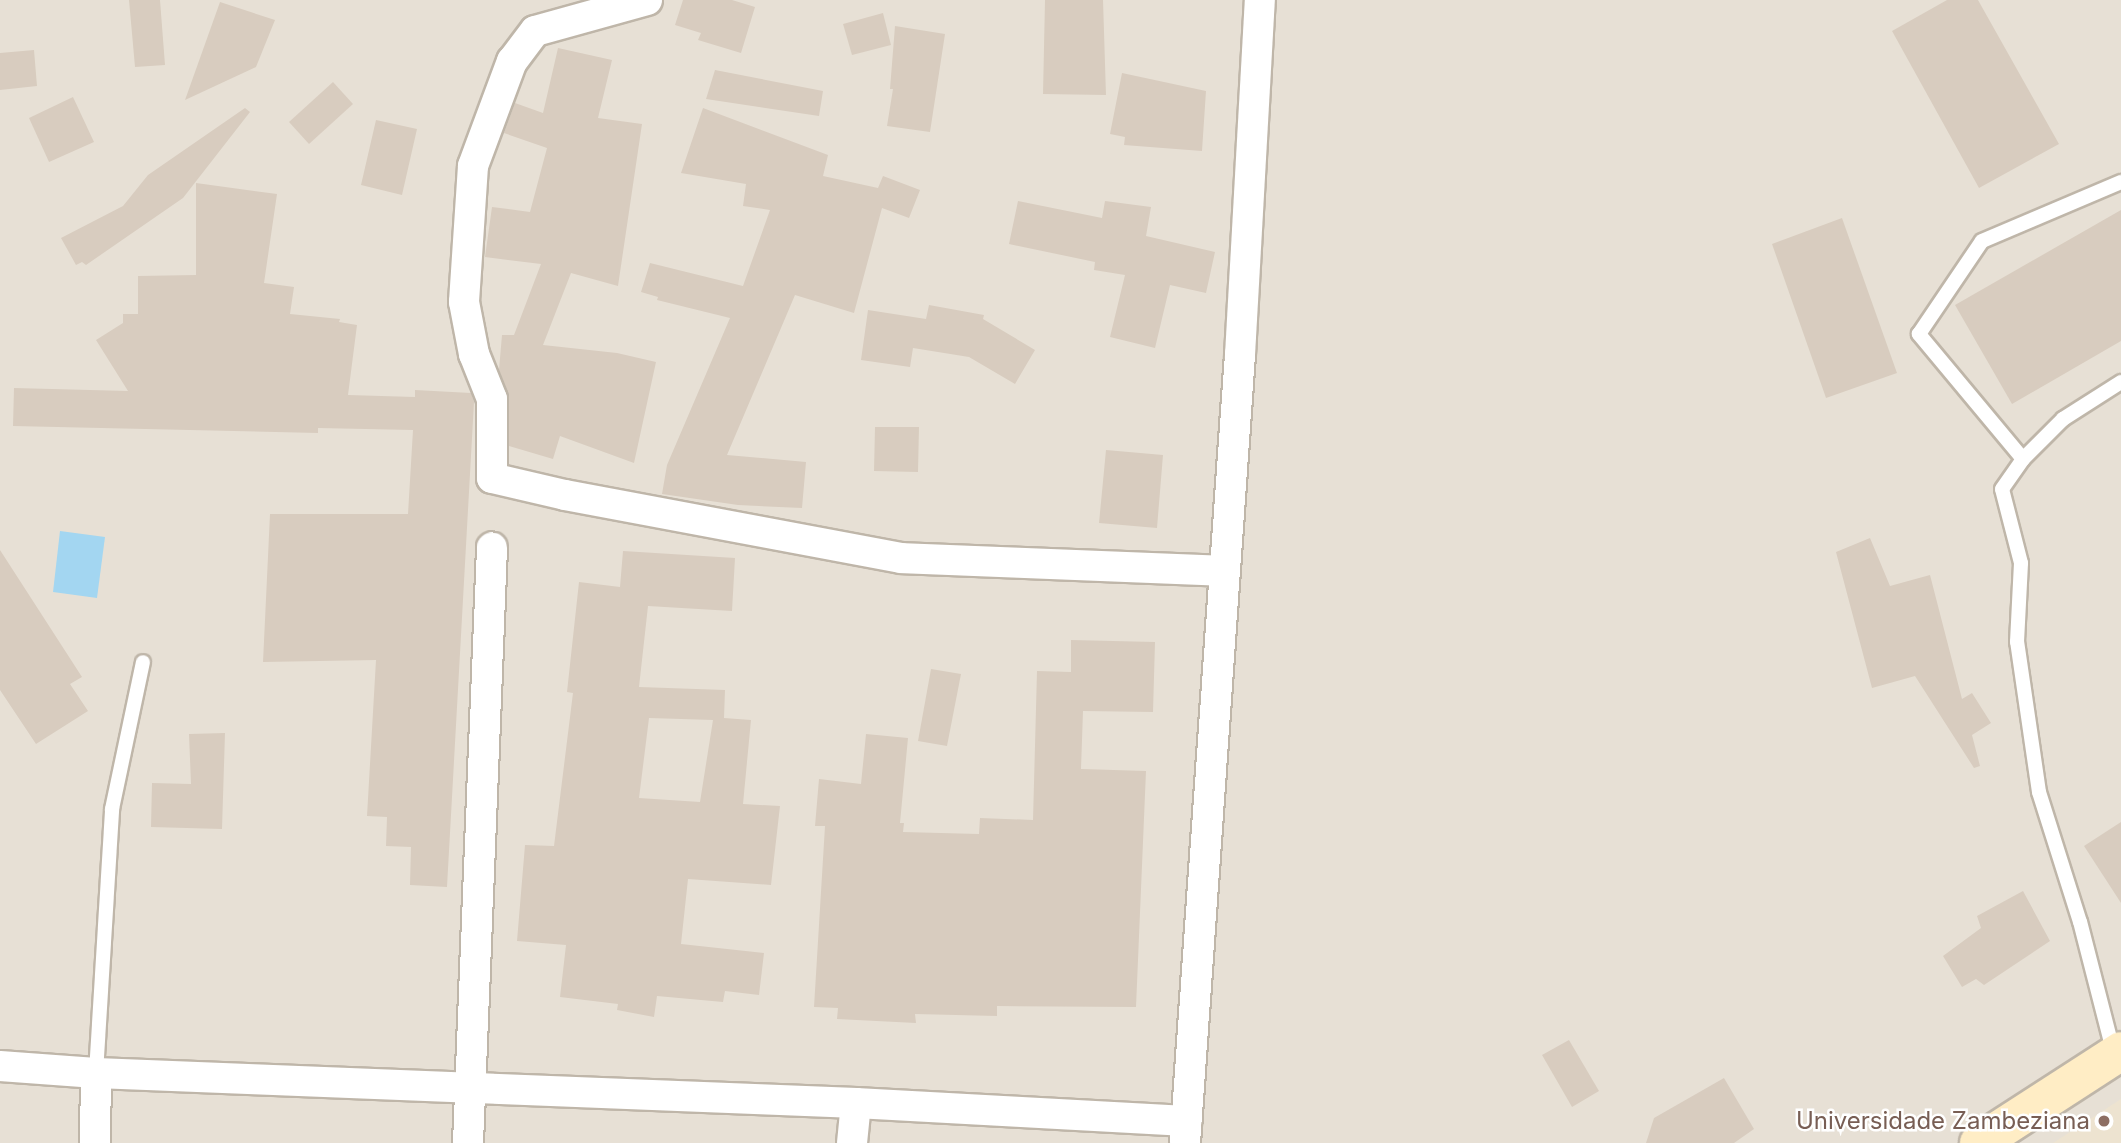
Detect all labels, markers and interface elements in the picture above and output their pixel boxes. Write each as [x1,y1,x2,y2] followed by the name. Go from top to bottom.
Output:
[1796,1107,2090,1135] place label: Universidade Zambeziana
[2096,1113,2112,1129] marker: Universidade Zambeziana

